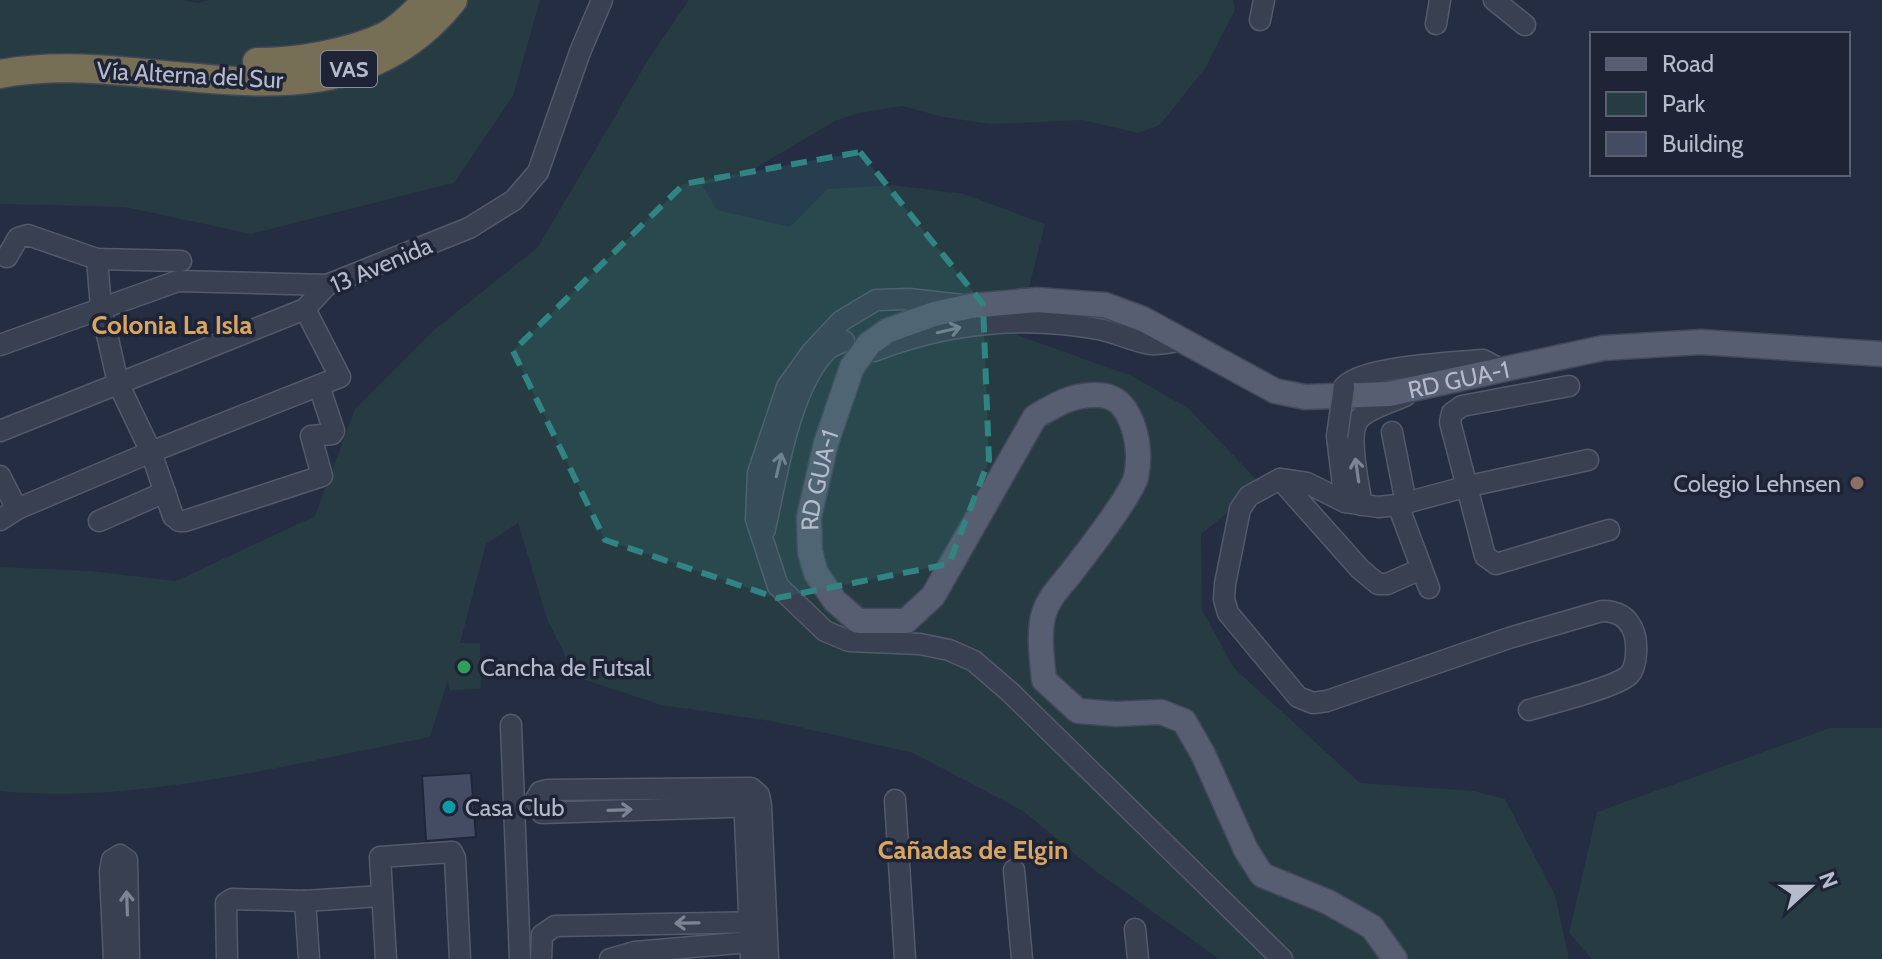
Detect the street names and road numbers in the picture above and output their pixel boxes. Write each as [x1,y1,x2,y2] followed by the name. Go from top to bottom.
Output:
[321,51,377,87] road number: VAS
[96,56,284,94] street label: Vía Alterna del Sur
[326,230,437,299] street label: 13 Avenida
[1405,354,1512,404] street label: RD GUA-1
[794,426,844,531] street label: RD GUA-1

